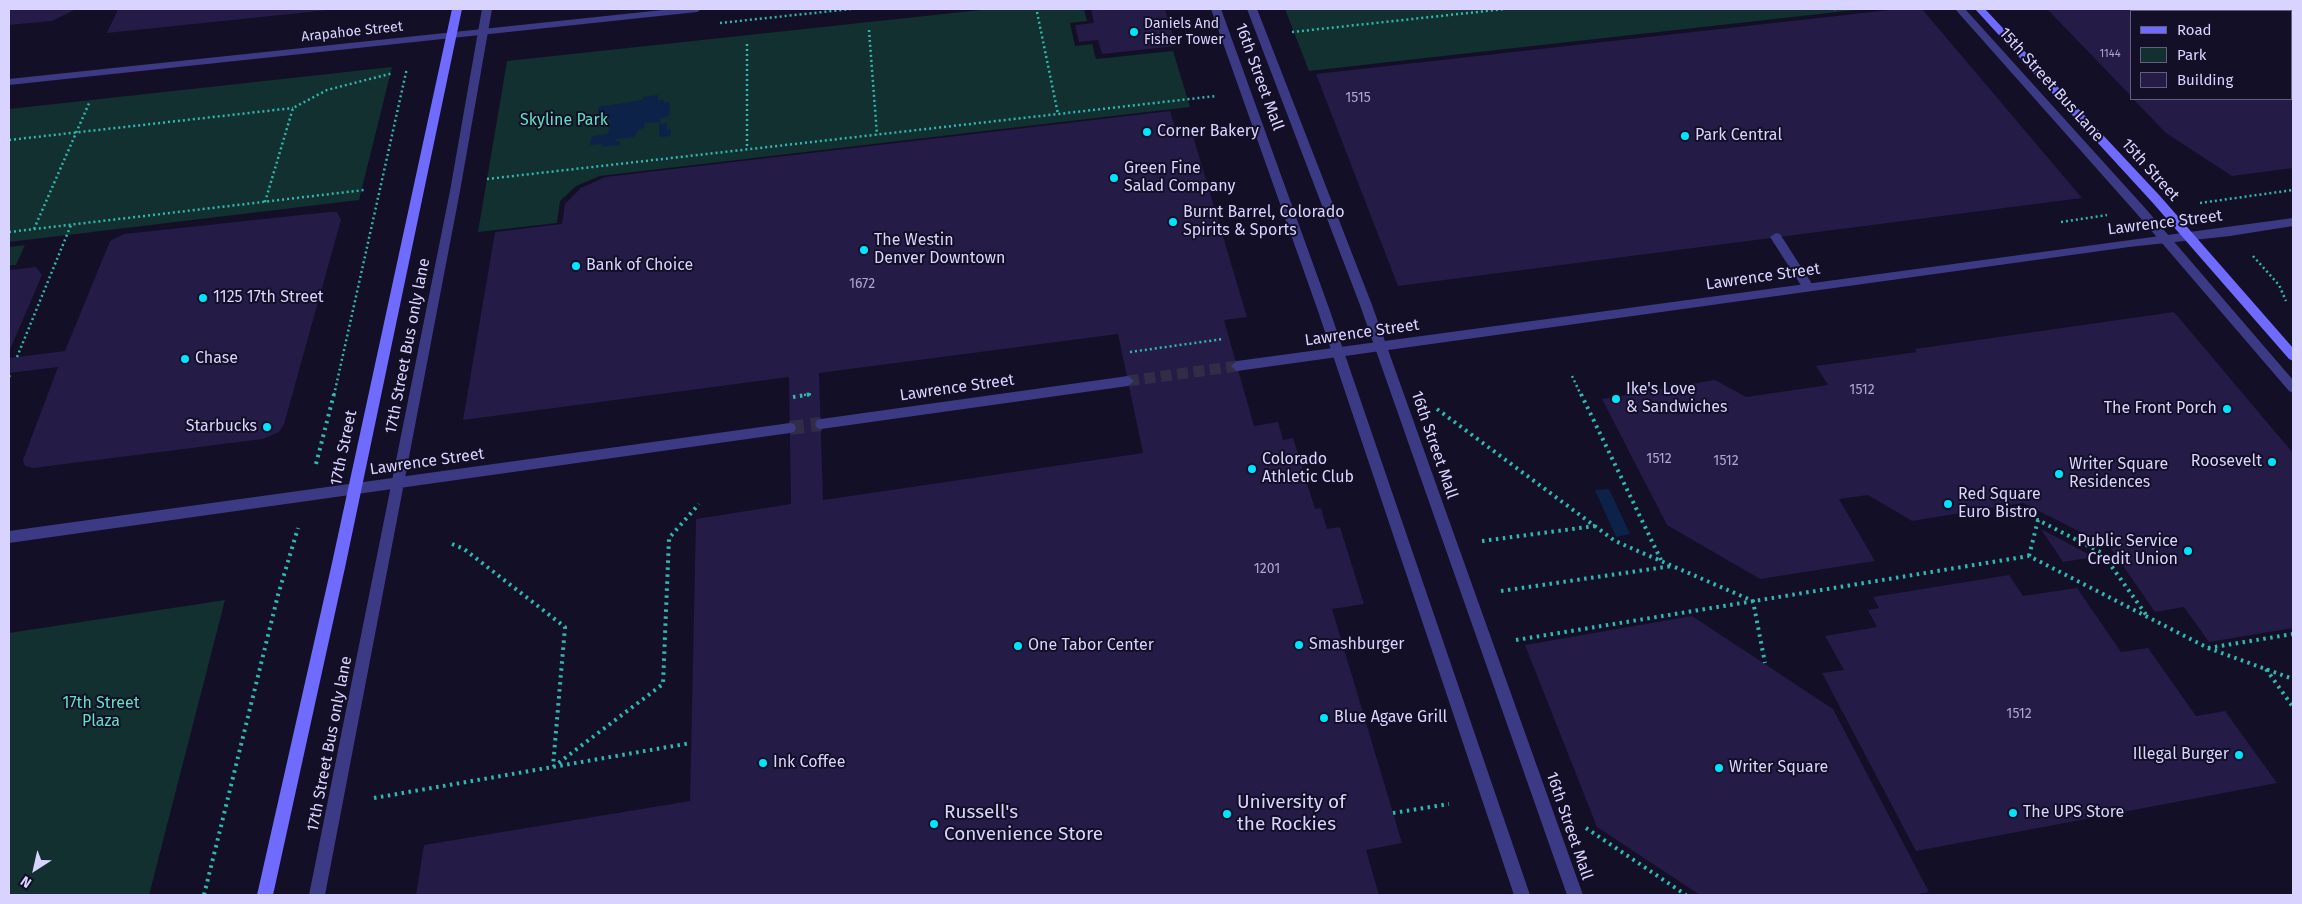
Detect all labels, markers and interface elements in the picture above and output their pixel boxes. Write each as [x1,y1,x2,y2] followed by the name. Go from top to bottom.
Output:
[2130,10,2292,100] legend
[1144,16,1224,48] place label: Daniels And Fisher Tower
[300,18,404,46] street label: Arapahoe Street
[1231,21,1287,133] street label: 16th Street Mall
[2177,21,2212,39] text: Road
[1995,24,2107,146] street label: 15th Street Bus Lane
[1128,26,1140,38] marker: Daniels And Fisher Tower
[2177,46,2207,64] text: Park
[2099,47,2121,61] house number: 1144
[2177,71,2233,89] text: Building
[1345,90,1371,106] house number: 1515
[520,111,608,131] park label: Skyline Park
[1157,122,1259,142] place label: Corner Bakery
[1141,126,1153,138] marker: Corner Bakery
[1695,126,1782,146] place label: Park Central
[1679,130,1691,142] marker: Park Central
[2117,135,2183,205] street label: 15th Street
[1124,159,1235,197] place label: Green Fine Salad Company
[1108,172,1120,184] marker: Green Fine Salad Company
[1183,203,1345,241] place label: Burnt Barrel, Colorado Spirits & Sports
[2107,206,2223,240] street label: Lawrence Street
[1167,216,1179,228] marker: Burnt Barrel, Colorado Spirits & Sports
[874,231,1005,269] place label: The Westin Denver Downtown
[858,244,870,256] marker: The Westin Denver Downtown
[586,256,693,276] place label: Bank of Choice
[382,257,434,435] street label: 17th Street Bus only lane
[1705,259,1821,295] street label: Lawrence Street
[570,260,582,272] marker: Bank of Choice
[849,276,875,292] house number: 1672
[213,288,324,308] place label: 1125 17th Street
[197,292,209,304] marker: 1125 17th Street
[1304,315,1420,351] street label: Lawrence Street
[195,349,238,369] place label: Chase
[179,353,191,365] marker: Chase
[899,370,1015,406] street label: Lawrence Street
[1626,380,1727,418] place label: Ike's Love & Sandwiches
[1849,382,1875,398] house number: 1512
[1407,389,1461,501] street label: 16th Street Mall
[1610,393,1622,405] marker: Ike's Love & Sandwiches
[2104,399,2217,419] place label: The Front Porch
[2221,403,2233,415] marker: The Front Porch
[327,408,361,488] street label: 17th Street
[186,417,257,437] place label: Starbucks
[261,421,273,433] marker: Starbucks
[369,444,485,480] street label: Lawrence Street
[1262,450,1354,488] place label: Colorado Athletic Club
[1646,451,1672,467] house number: 1512
[2191,452,2262,472] place label: Roosevelt
[1713,453,1739,469] house number: 1512
[2069,455,2168,493] place label: Writer Square Residences
[2266,456,2278,468] marker: Roosevelt
[1246,463,1258,475] marker: Colorado Athletic Club
[2053,468,2065,480] marker: Writer Square Residences
[1958,485,2041,523] place label: Red Square Euro Bistro
[1942,498,1954,510] marker: Red Square Euro Bistro
[2077,532,2178,570] place label: Public Service Credit Union
[2182,545,2194,557] marker: Public Service Credit Union
[1254,561,1280,577] house number: 1201
[1309,635,1405,655] place label: Smashburger
[1028,636,1154,656] place label: One Tabor Center
[1293,639,1305,651] marker: Smashburger
[1012,640,1024,652] marker: One Tabor Center
[304,655,356,833] street label: 17th Street Bus only lane
[63,694,139,732] park label: 17th Street Plaza
[2006,706,2032,722] house number: 1512
[1334,708,1447,728] place label: Blue Agave Grill
[1318,712,1330,724] marker: Blue Agave Grill
[2133,745,2229,765] place label: Illegal Burger
[2233,749,2245,761] marker: Illegal Burger
[773,753,846,773] place label: Ink Coffee
[757,757,769,769] marker: Ink Coffee
[1729,758,1828,778] place label: Writer Square
[1713,762,1725,774] marker: Writer Square
[1542,770,1596,882] street label: 16th Street Mall
[1237,792,1346,836] place label: University of the Rockies
[944,802,1103,846] place label: Russell's Convenience Store
[2023,803,2124,823] place label: The UPS Store
[2007,807,2019,819] marker: The UPS Store
[1221,808,1233,820] marker: University of the Rockies
[928,818,940,830] marker: Russell's Convenience Store
[10,844,60,894] north arrow
[17,872,35,891] text: N

